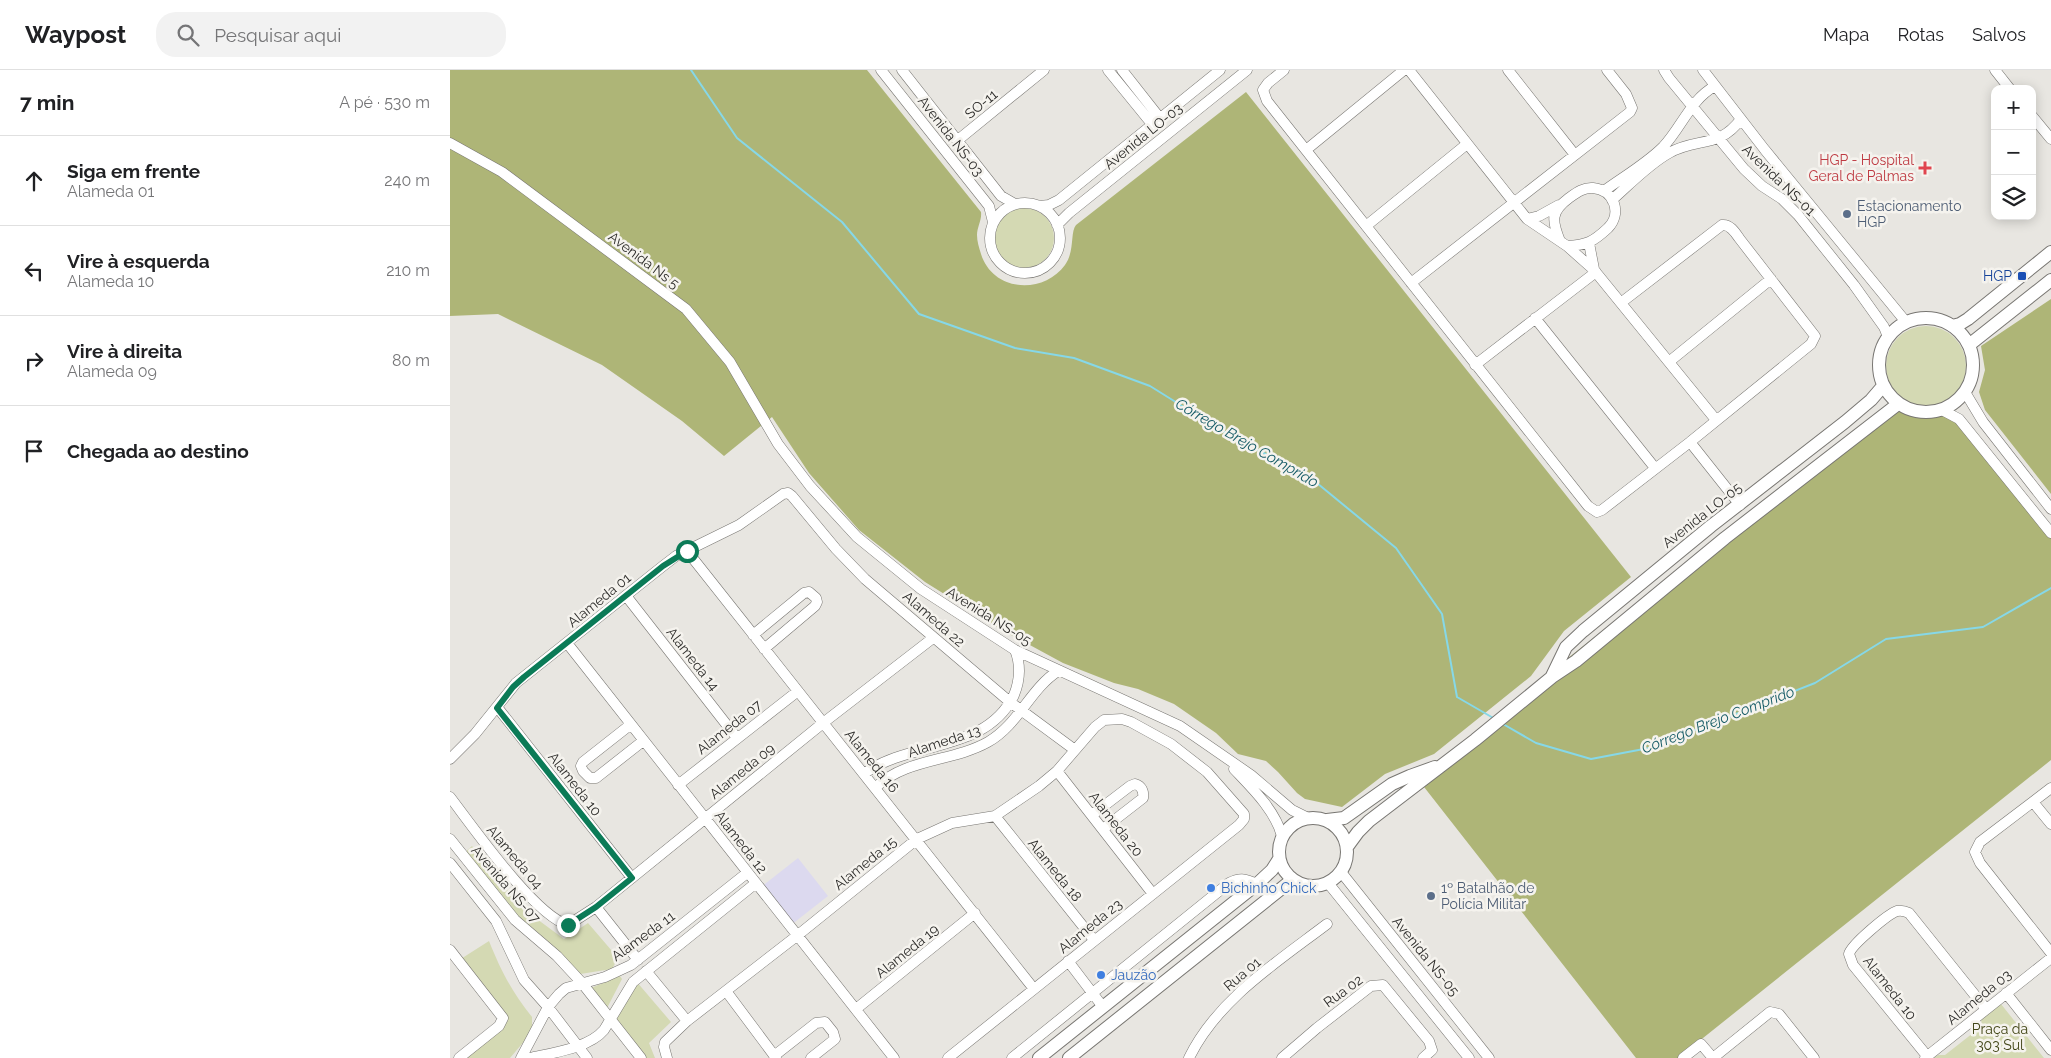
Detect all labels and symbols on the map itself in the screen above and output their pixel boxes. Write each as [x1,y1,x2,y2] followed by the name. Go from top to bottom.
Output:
[962,86,1000,122] street label: SO-11
[915,93,987,179] street label: Avenida NS-03
[1101,100,1185,172] street label: Avenida LO-03
[1739,141,1819,219] street label: Avenida NS-01
[1808,152,1914,184] place label: HGP - Hospital Geral de Palmas
[1918,161,1932,175] marker: HGP - Hospital Geral de Palmas
[1857,198,1962,230] place label: Estacionamento HGP
[1841,208,1853,220] marker: Estacionamento HGP
[606,228,683,292] street label: Avenida Ns 5
[1983,268,2012,284] place label: HGP
[2016,270,2028,282] marker: HGP
[1172,395,1322,491] water label: Córrego Brejo Comprido
[1659,479,1745,551] street label: Avenida LO-05
[676,540,699,563] route start
[564,570,634,630] street label: Alameda 01
[944,584,1035,649] street label: Avenida NS-05
[900,588,968,650] street label: Alameda 22
[663,624,723,694] street label: Alameda 14
[1639,683,1797,757] water label: Córrego Brejo Comprido
[693,696,765,757] street label: Alameda 07
[906,722,982,760] street label: Alameda 13
[842,726,902,796] street label: Alameda 16
[706,740,778,802] street label: Alameda 09
[545,749,605,819] street label: Alameda 10
[1086,788,1146,860] street label: Alameda 20
[712,807,770,877] street label: Alameda 12
[484,822,546,892] street label: Alameda 04
[831,833,900,893] street label: Alameda 15
[1025,835,1085,905] street label: Alameda 18
[468,842,544,926] street label: Avenida NS-07
[1221,880,1317,896] place label: Bichinho Chick
[1441,880,1535,912] place label: 1º Batalhão de Polícia Militar
[1205,882,1217,894] marker: Bichinho Chick
[1425,890,1437,902] marker: 1º Batalhão de Polícia Militar
[1055,896,1125,956] street label: Alameda 23
[608,908,678,964] street label: Alameda 11
[1389,913,1463,999] street label: Avenida NS-05
[557,914,580,937] route end
[872,921,942,981] street label: Alameda 19
[1860,953,1920,1023] street label: Alameda 10
[1220,954,1264,994] street label: Rua 01
[1944,966,2014,1028] street label: Alameda 03
[1111,967,1156,983] place label: Jauzão
[1095,969,1107,981] marker: Jauzão
[1320,971,1366,1011] street label: Rua 02
[1972,1021,2028,1053] park label: Praça da 303 Sul

